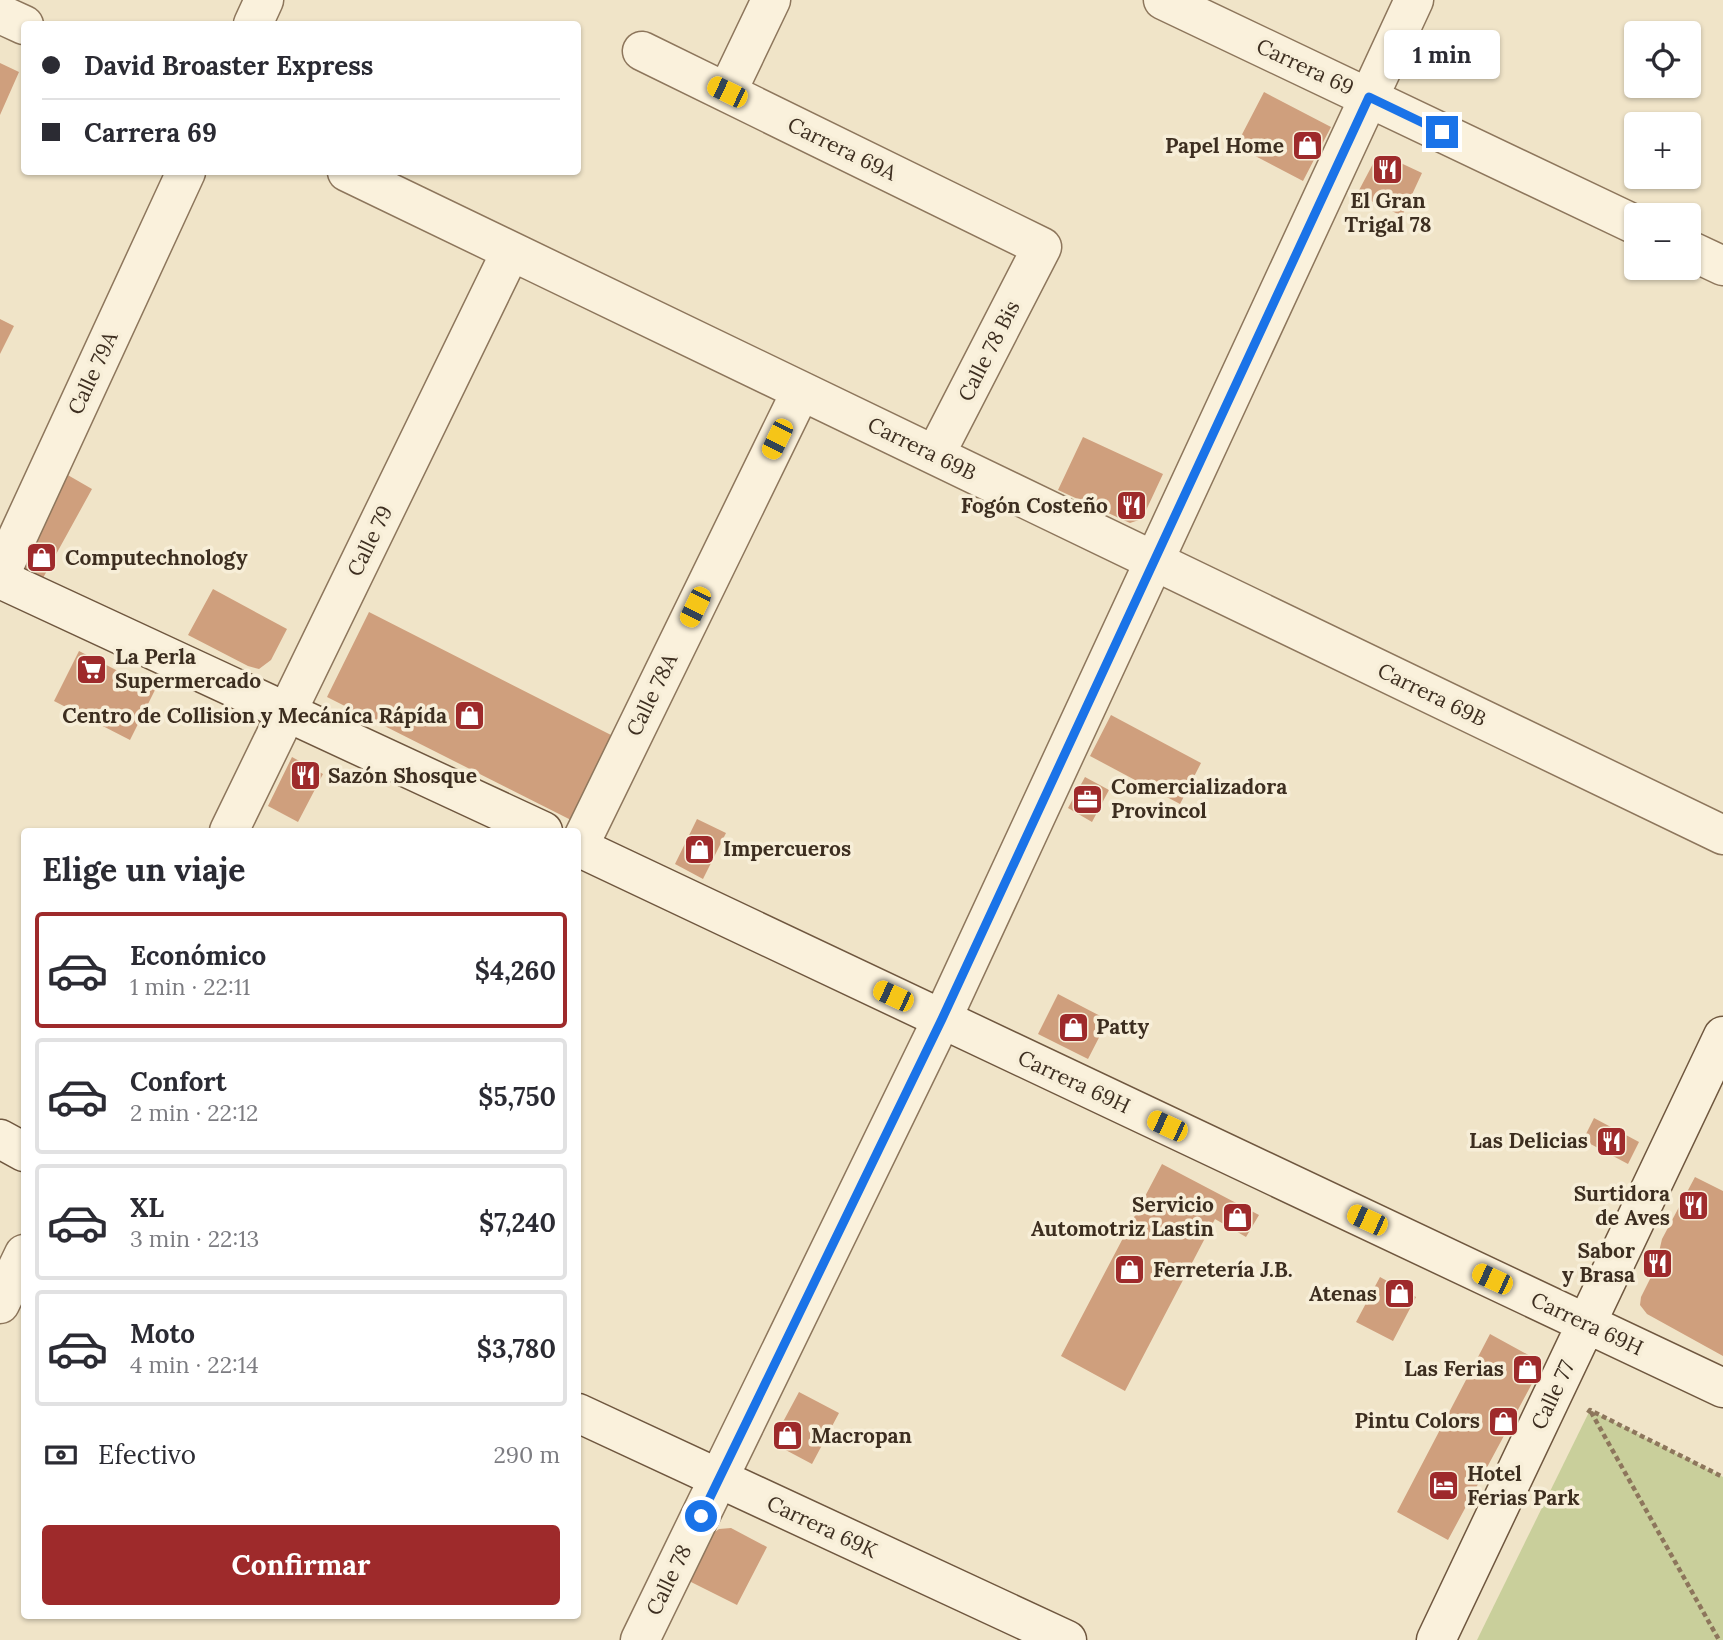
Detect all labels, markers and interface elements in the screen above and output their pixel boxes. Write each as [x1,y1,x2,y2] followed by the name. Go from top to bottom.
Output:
[1624,21,1701,280] map controls
[1624,21,1701,98] button: locate
[1384,31,1500,80] callout: 1 min
[1252,32,1358,101] street label: Carrera 69
[1413,40,1471,69] text: 1 min
[84,49,373,82] text: David Broaster Express
[704,73,751,111] car
[783,111,902,187] street label: Carrera 69A
[1624,112,1701,189] button: +
[84,116,217,149] text: Carrera 69
[1426,116,1458,148] route end
[1290,129,1324,163] shop icon: Papel Home
[1165,132,1284,159] place label: Papel Home
[1371,152,1405,186] restaurant icon: El Gran Trigal 78
[1344,187,1432,238] place label: El Gran Trigal 78
[1624,203,1701,280] button: −
[952,296,1025,406] street label: Calle 78 Bis
[62,326,124,419] street label: Calle 79A
[863,411,981,486] street label: Carrera 69B
[759,416,796,462] car
[1114,489,1148,523] restaurant icon: Fogón Costeño
[961,492,1108,519] place label: Fogón Costeño
[341,501,398,581] street label: Calle 79
[25,541,59,575] shop icon: Computechnology
[65,544,248,571] place label: Computechnology
[677,584,714,630] car
[115,643,261,694] place label: La Perla Supermercado
[620,648,683,740] street label: Calle 78A
[75,652,109,686] supermarket icon: La Perla Supermercado
[1373,657,1491,732] street label: Carrera 69B
[453,699,487,733] shop icon: Centro de Collision y Mecáníca Rápída
[62,702,447,729] place label: Centro de Collision y Mecáníca Rápída
[288,759,322,793] restaurant icon: Sazón Shosque
[328,762,477,789] place label: Sazón Shosque
[1111,773,1287,824] place label: Comercializadora Provincol
[1071,782,1105,816] office icon: Comercializadora Provincol
[683,832,717,866] shop icon: Impercueros
[723,835,851,862] place label: Impercueros
[42,849,246,890] text: Elige un viaje
[46,939,109,1002] icon: car
[130,939,266,972] text: Económico
[475,954,556,987] text: $4,260
[130,972,250,1001] text: 1 min · 22:11
[870,978,917,1014] car
[1056,1010,1090,1044] shop icon: Patty
[1096,1013,1149,1040] place label: Patty
[1014,1044,1135,1119] street label: Carrera 69H
[46,1065,109,1128] icon: car
[130,1065,227,1098] text: Confort
[478,1080,556,1113] text: $5,750
[130,1098,258,1127] text: 2 min · 22:12
[1144,1108,1191,1144] car
[1594,1124,1628,1158] restaurant icon: Las Delicias
[1469,1127,1588,1154] place label: Las Delicias
[1574,1180,1670,1231] place label: Surtidora de Aves
[1676,1189,1710,1223] restaurant icon: Surtidora de Aves
[46,1191,109,1254] icon: car
[130,1191,164,1224] text: XL
[1031,1191,1214,1242] place label: Servicio Automotriz Lastin
[1220,1200,1254,1234] shop icon: Servicio Automotriz Lastin
[1344,1202,1391,1238] car
[479,1206,556,1239] text: $7,240
[130,1224,259,1253] text: 3 min · 22:13
[1562,1237,1635,1288] place label: Sabor y Brasa
[1641,1246,1675,1280] restaurant icon: Sabor y Brasa
[1113,1253,1147,1287] shop icon: Ferretería J.B.
[1153,1256,1293,1283] place label: Ferretería J.B.
[1469,1261,1516,1297] car
[1383,1277,1417,1311] shop icon: Atenas
[1309,1280,1377,1307] place label: Atenas
[1527,1286,1648,1361] street label: Carrera 69H
[46,1317,109,1380] icon: car
[130,1317,195,1350] text: Moto
[477,1332,556,1365] text: $3,780
[130,1350,259,1379] text: 4 min · 22:14
[1510,1352,1544,1386] shop icon: Las Ferias
[1404,1355,1504,1382] place label: Las Ferias
[1525,1356,1580,1434] street label: Calle 77
[1486,1404,1520,1438] shop icon: Pintu Colors
[1354,1407,1480,1434] place label: Pintu Colors
[771,1419,805,1453] shop icon: Macropan
[811,1422,912,1449] place label: Macropan
[42,1436,80,1474] icon: cash
[98,1438,196,1471] text: Efectivo
[493,1440,560,1469] text: 290 m
[1467,1460,1580,1511] place label: Hotel Ferias Park
[1427,1469,1461,1503] hotel icon: Hotel Ferias Park
[763,1489,882,1564] street label: Carrera 69K
[685,1500,717,1532] route start
[42,1525,560,1605] button: Confirmar
[640,1540,697,1620] street label: Calle 78

